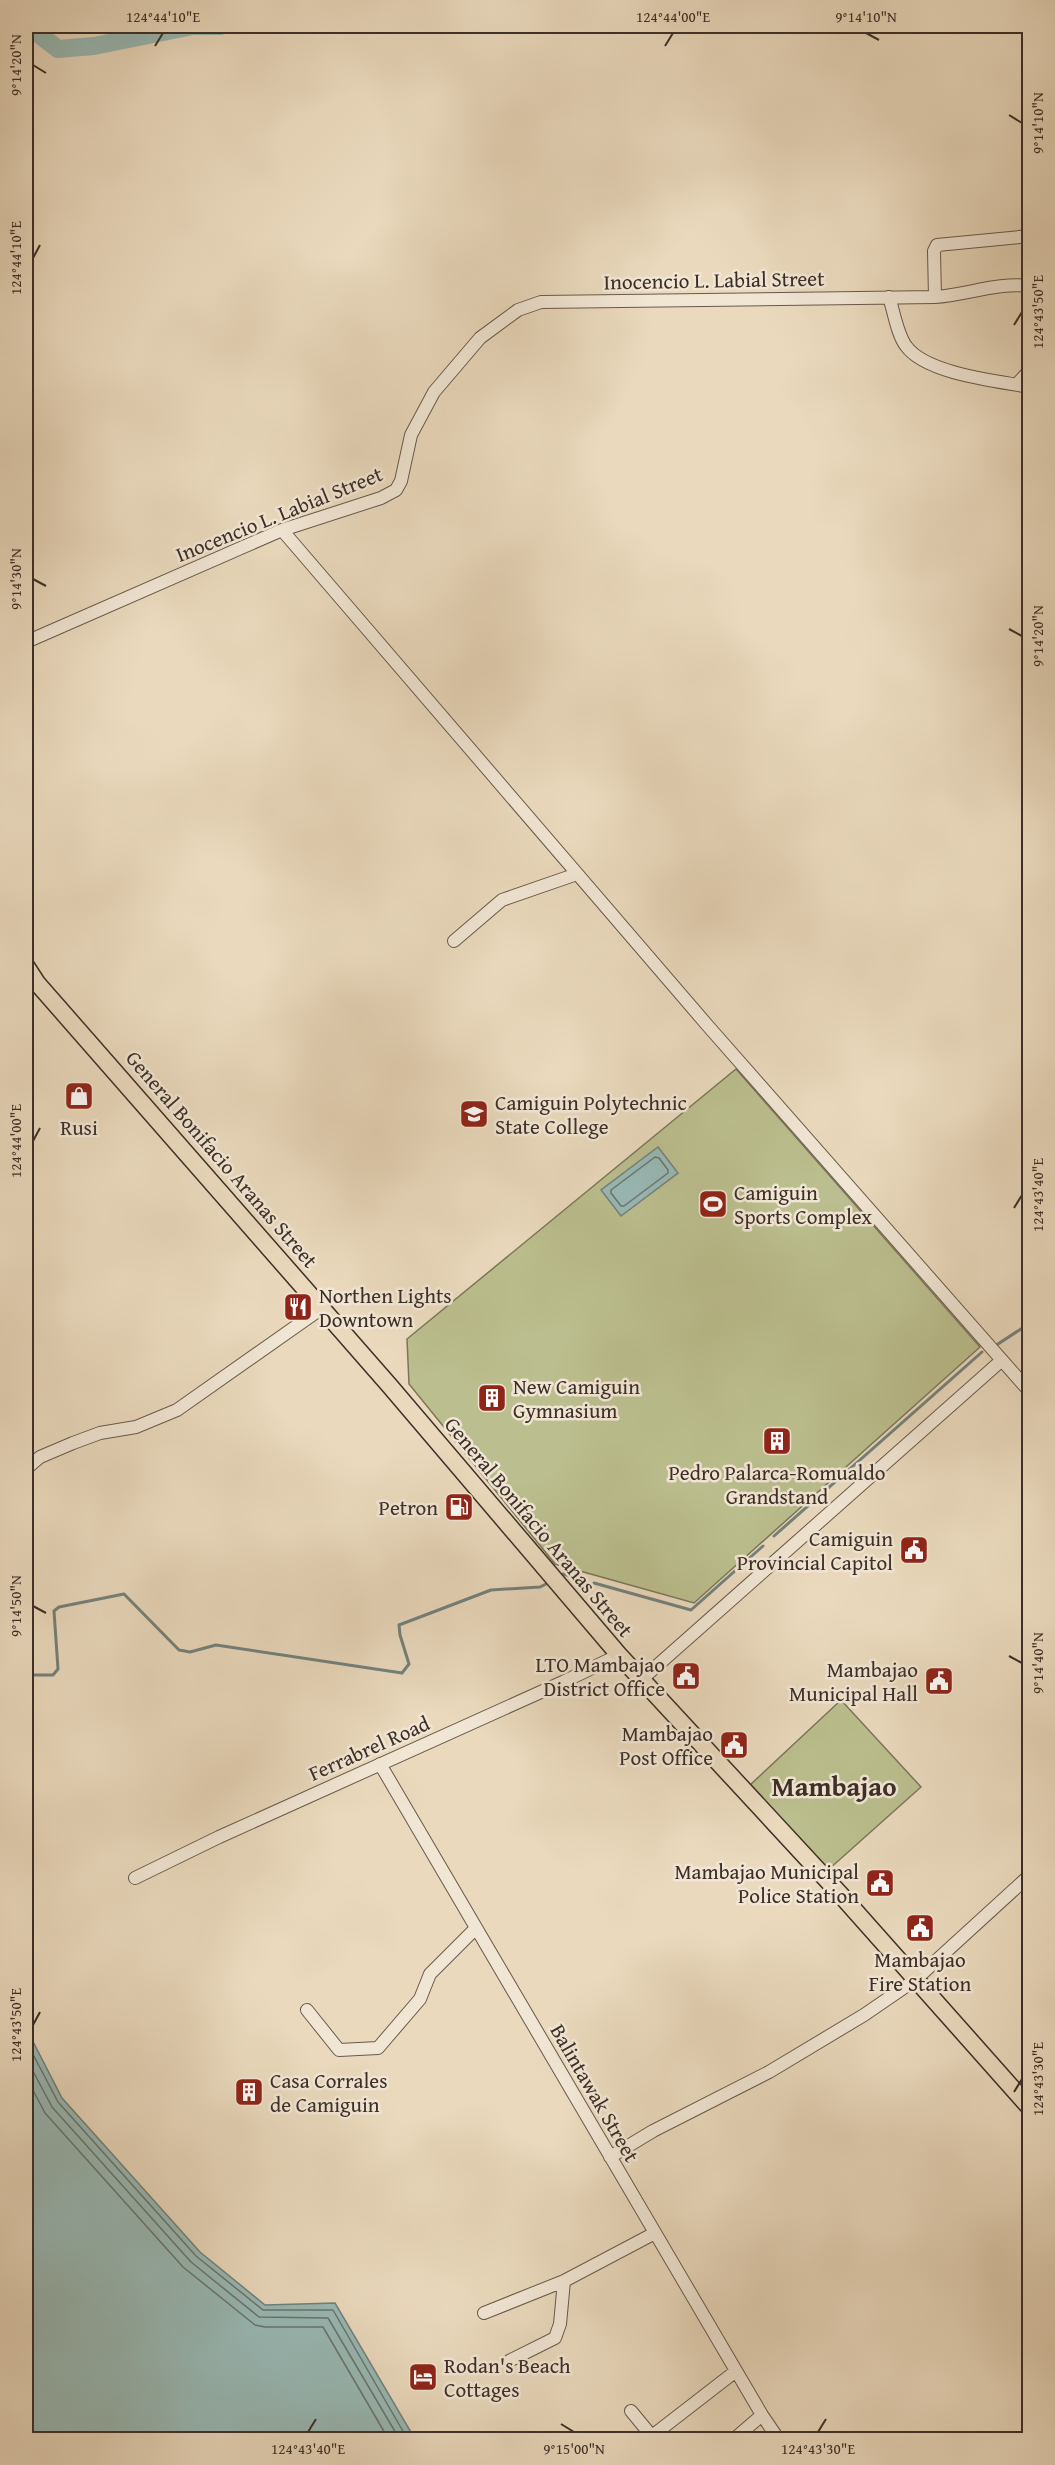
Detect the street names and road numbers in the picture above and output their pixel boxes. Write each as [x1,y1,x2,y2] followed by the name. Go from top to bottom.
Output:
[603,263,825,297] street label: Inocencio L. Labial Street
[171,458,388,570] street label: Inocencio L. Labial Street
[119,1043,326,1275] street label: General Bonifacio Aranas Street
[437,1410,641,1644] street label: General Bonifacio Aranas Street
[303,1707,435,1789] street label: Ferrabrel Road
[543,2018,648,2169] street label: Balintawak Street

